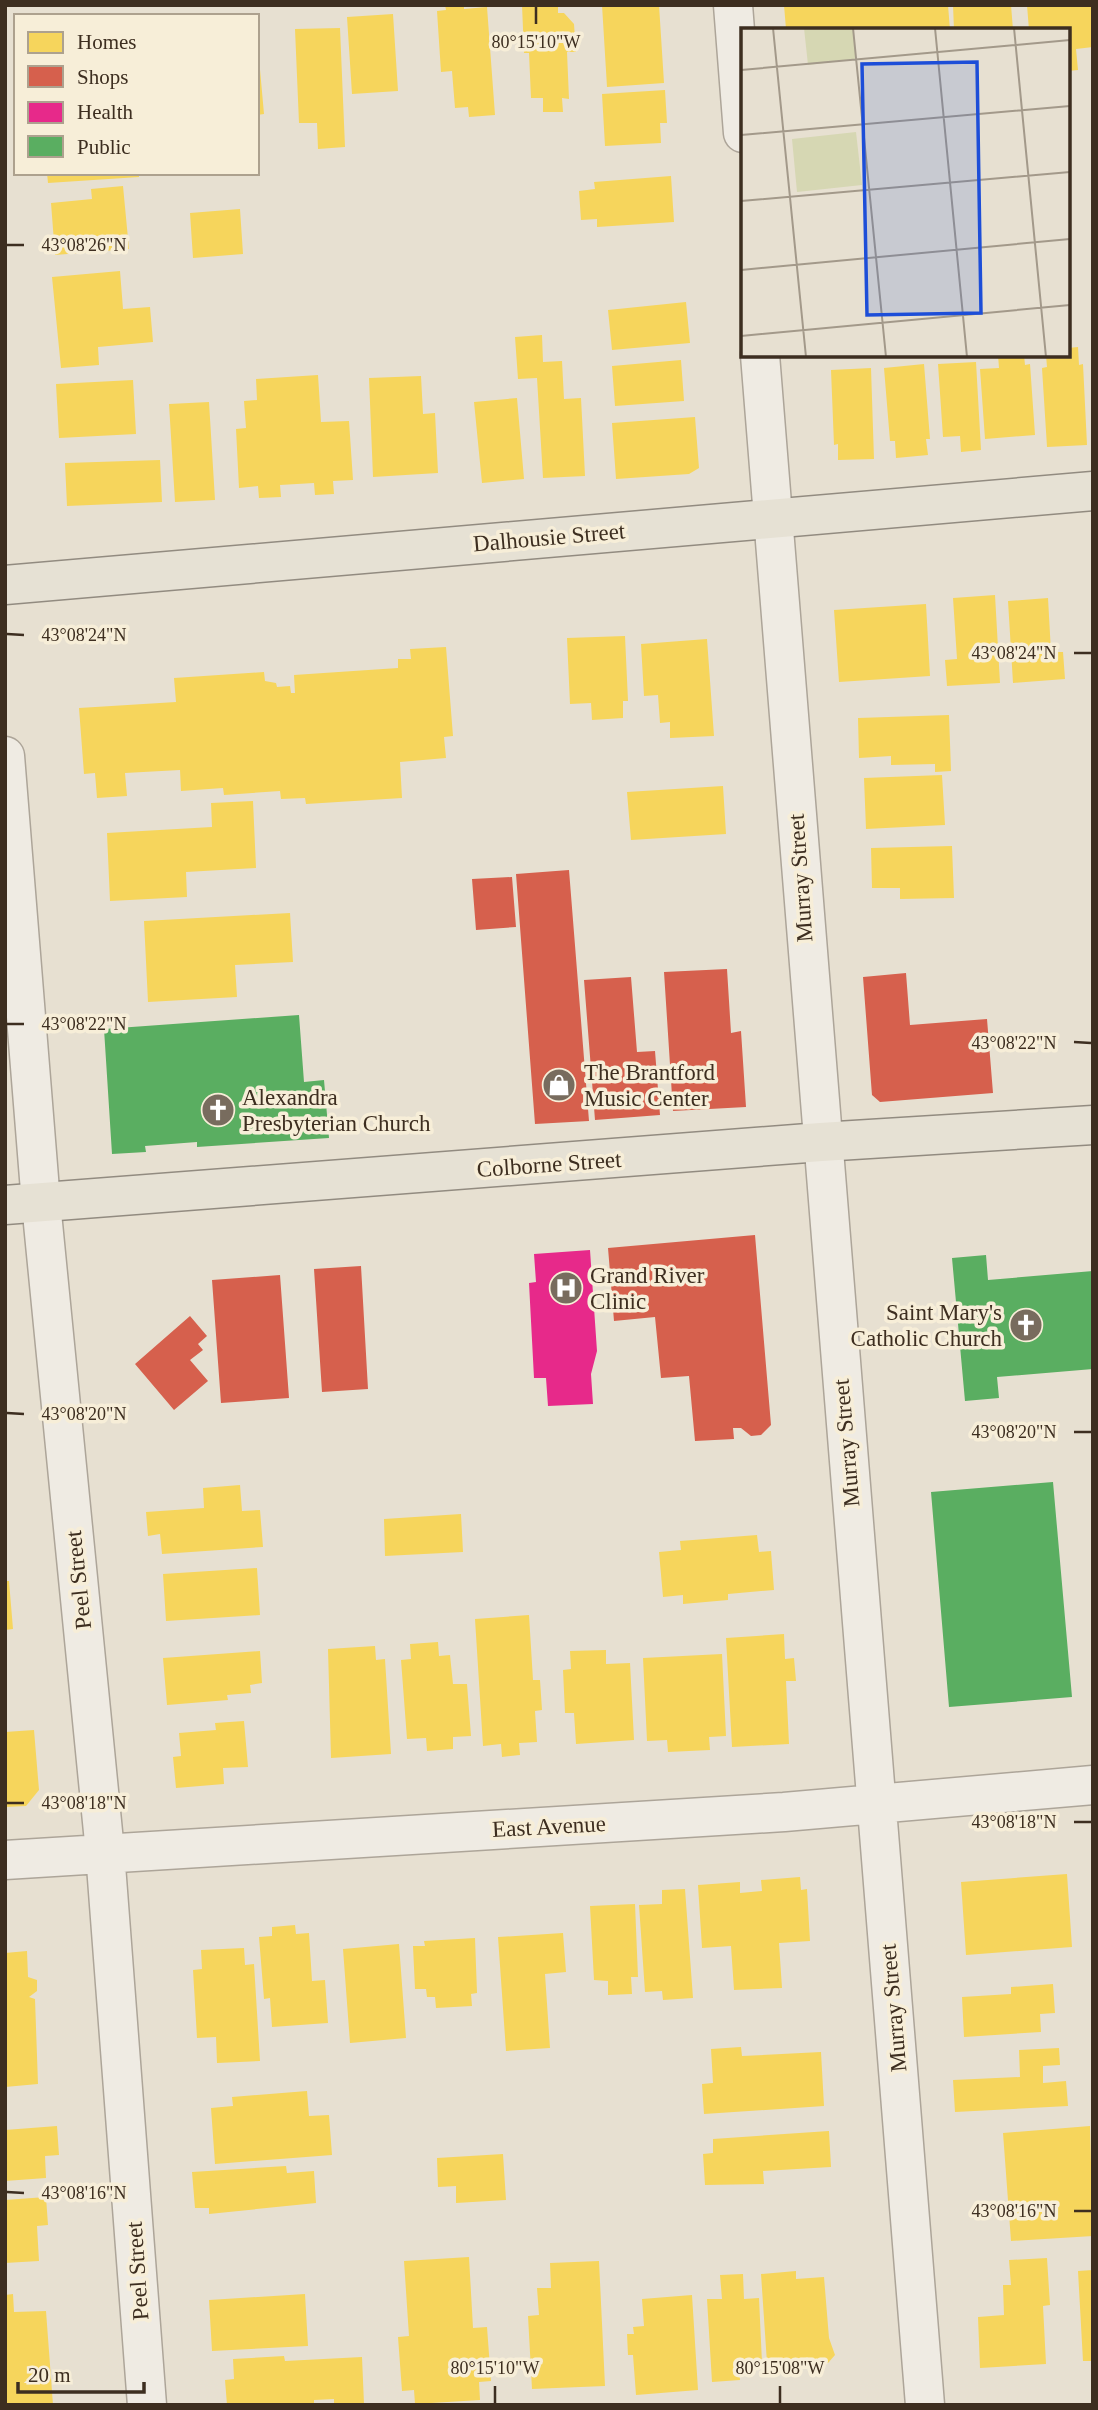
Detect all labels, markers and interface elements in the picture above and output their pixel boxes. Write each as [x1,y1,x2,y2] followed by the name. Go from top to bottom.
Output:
[14,14,259,175] legend
[741,28,1070,357] inset map
[77,30,137,54] text: Homes
[492,32,580,52] text: 80°15'10"W
[77,65,128,89] text: Shops
[77,100,133,124] text: Health
[77,135,131,159] text: Public
[42,235,126,255] text: 43°08'26"N
[472,518,627,557] street label: Dalhousie Street
[42,625,126,645] text: 43°08'24"N
[972,643,1056,663] text: 43°08'24"N
[784,812,817,943] street label: Murray Street
[42,1014,126,1034] text: 43°08'22"N
[972,1033,1056,1053] text: 43°08'22"N
[584,1060,715,1111] place label: The Brantford Music Center
[540,1066,578,1104] shop icon: The Brantford Music Center
[242,1085,431,1136] place label: Alexandra Presbyterian Church
[199,1091,237,1129] church icon: Alexandra Presbyterian Church
[476,1147,623,1182] street label: Colborne Street
[590,1263,705,1314] place label: Grand River Clinic
[547,1269,585,1307] hospital icon: Grand River Clinic
[851,1300,1002,1351] place label: Saint Mary's Catholic Church
[1007,1306,1045,1344] church icon: Saint Mary's Catholic Church
[828,1377,865,1508] street label: Murray Street
[42,1404,126,1424] text: 43°08'20"N
[972,1422,1056,1442] text: 43°08'20"N
[61,1529,96,1630] street label: Peel Street
[42,1793,126,1813] text: 43°08'18"N
[491,1811,607,1842] street label: East Avenue
[972,1812,1056,1832] text: 43°08'18"N
[875,1942,912,2073] street label: Murray Street
[42,2183,126,2203] text: 43°08'16"N
[972,2201,1056,2221] text: 43°08'16"N
[122,2220,153,2321] street label: Peel Street
[18,2350,144,2394] scale bar
[451,2358,539,2378] text: 80°15'10"W
[736,2358,824,2378] text: 80°15'08"W
[28,2363,71,2387] text: 20 m

